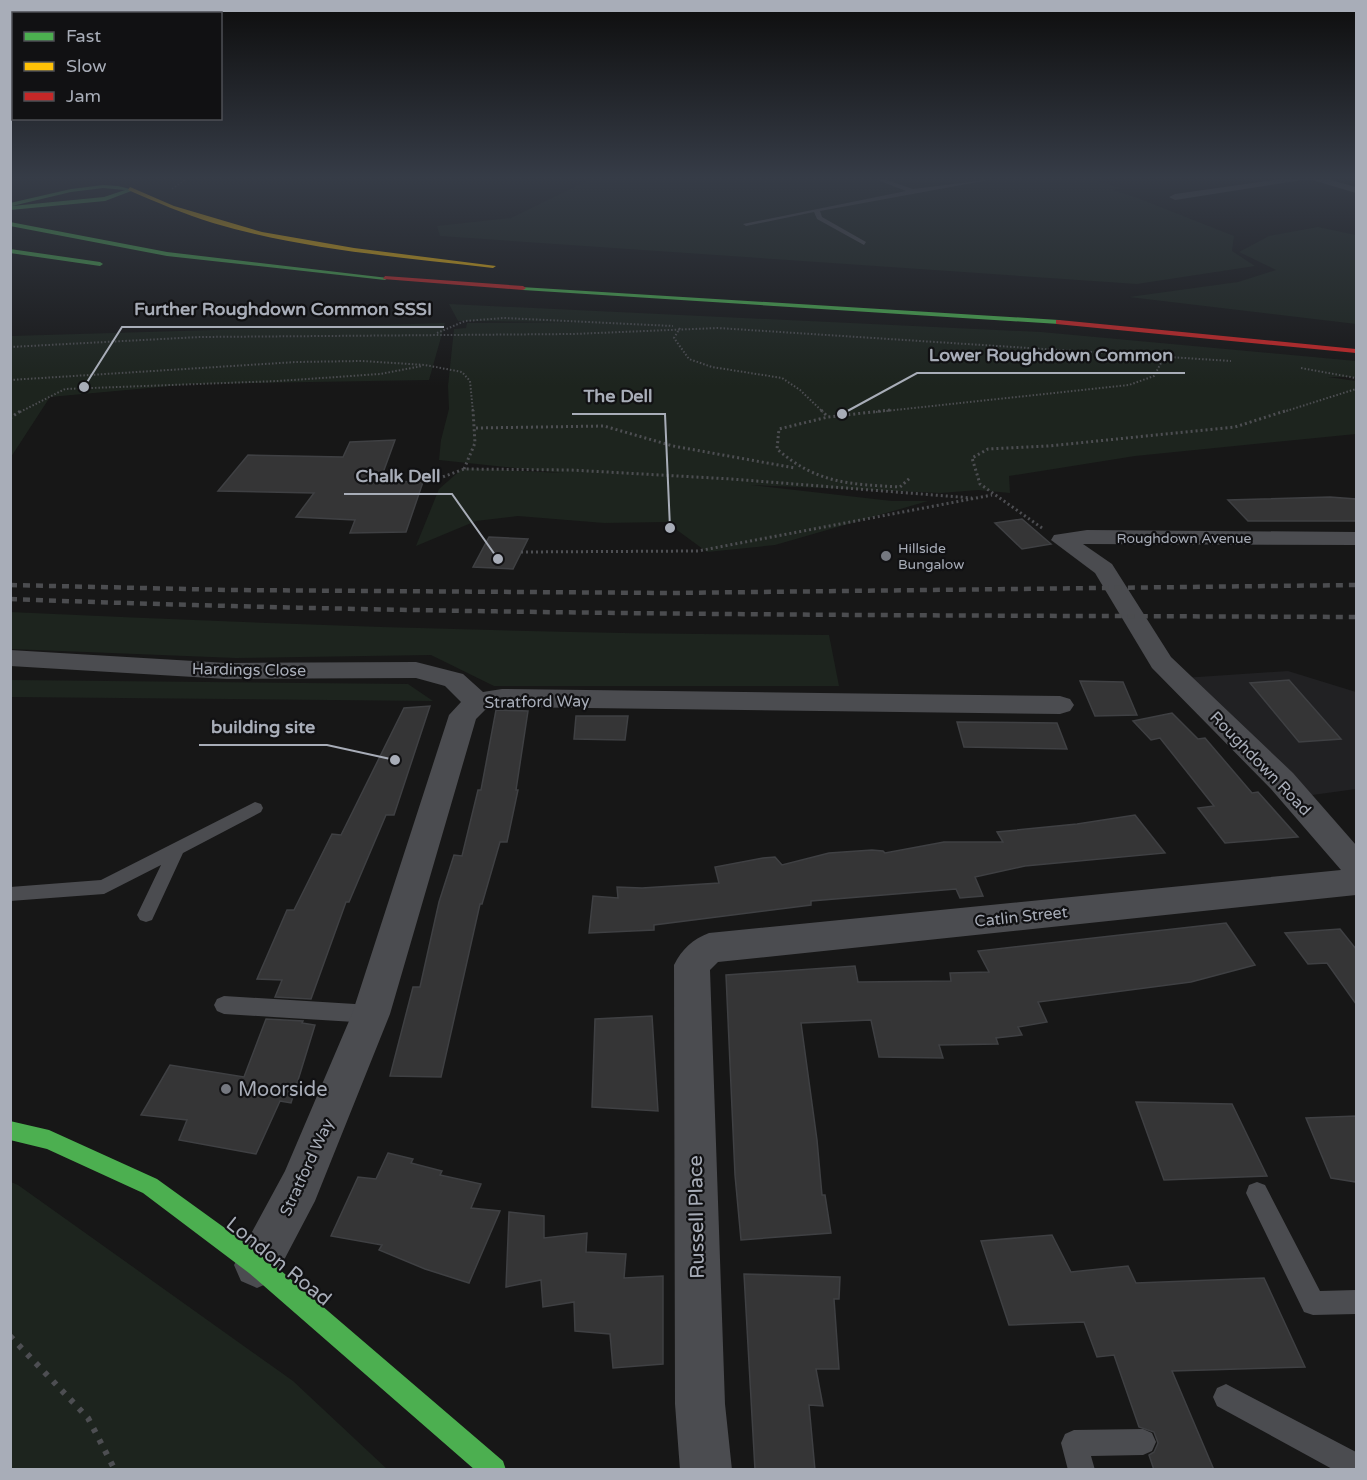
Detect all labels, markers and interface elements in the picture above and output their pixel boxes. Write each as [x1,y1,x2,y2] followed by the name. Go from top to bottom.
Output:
[12,12,222,120] legend
[66,25,101,47] text: Fast
[66,55,107,77] text: Slow
[66,85,101,107] text: Jam
[122,291,444,327] callout: Further Roughdown Common SSSI
[134,298,432,320] text: Further Roughdown Common SSSI
[917,337,1185,373] callout: Lower Roughdown Common
[929,344,1173,366] text: Lower Roughdown Common
[572,378,665,414] callout: The Dell
[582,385,653,407] text: The Dell
[344,458,452,494] callout: Chalk Dell
[356,465,440,487] text: Chalk Dell
[1117,530,1252,547] street label: Roughdown Avenue
[898,540,964,573] place label: Hillside Bungalow
[879,549,893,563] marker: Hillside Bungalow
[192,659,306,681] street label: Hardings Close
[484,691,590,713] street label: Stratford Way
[1205,707,1315,820] street label: Roughdown Road
[199,709,327,745] callout: building site
[211,716,315,738] text: building site
[973,902,1069,932] street label: Catlin Street
[238,1078,328,1102] place label: Moorside
[219,1082,233,1096] marker: Moorside
[276,1115,338,1219] street label: Stratford Way
[684,1155,710,1279] street label: Russell Place
[221,1212,336,1311] street label: London Road

